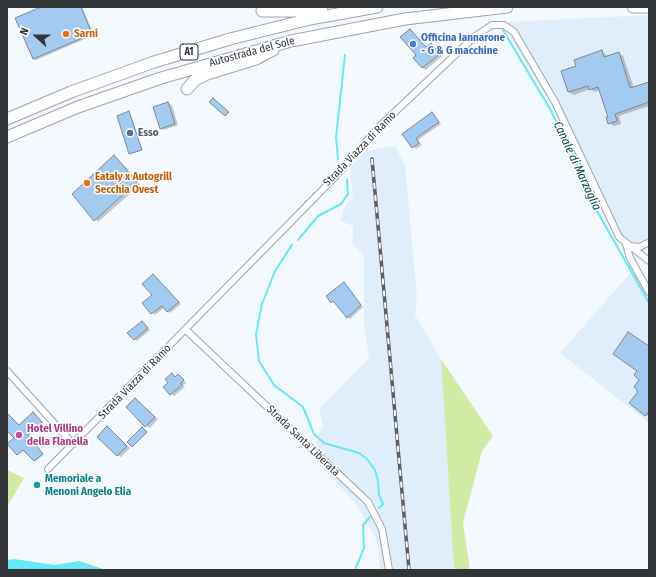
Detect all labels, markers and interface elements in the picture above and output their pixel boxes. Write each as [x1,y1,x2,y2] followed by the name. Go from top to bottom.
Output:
[16,16,56,56] north arrow
[17,26,32,37] text: N
[74,27,98,41] place label: Sarni
[61,29,71,39] marker: Sarni
[421,31,505,57] place label: Officina Iannarone - G & G macchine
[208,34,296,70] street label: Autostrada del Sole
[408,39,418,49] marker: Officina Iannarone - G & G macchine
[180,44,198,60] road number: A1
[321,109,399,189] street label: Strada Viazza di Ramo
[550,119,604,213] water label: Canale di Marzaglia
[138,126,159,140] place label: Esso
[125,128,135,138] marker: Esso
[95,170,172,196] place label: Eataly x Autogrill Secchia Ovest
[82,178,92,188] marker: Eataly x Autogrill Secchia Ovest
[96,342,174,422] street label: Strada Viazza di Ramo
[264,403,342,479] street label: Strada Santa Liberata
[27,422,88,448] place label: Hotel Villino della Flanella
[14,430,24,440] marker: Hotel Villino della Flanella
[45,472,131,498] place label: Memoriale a Menoni Angelo Elia
[32,480,42,490] marker: Memoriale a Menoni Angelo Elia

